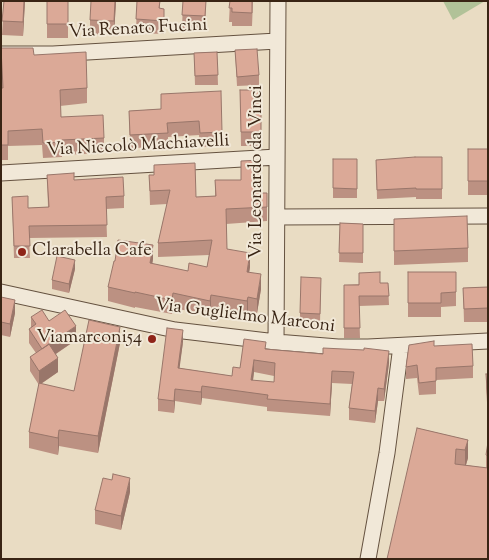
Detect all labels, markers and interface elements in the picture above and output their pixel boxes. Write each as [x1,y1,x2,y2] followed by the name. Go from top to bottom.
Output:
[68,16,208,44] street label: Via Renato Fucini
[247,85,269,259] street label: Via Leonardo da Vinci
[46,131,230,163] street label: Via Niccolò Machiavelli
[32,241,152,263] place label: Clarabella Cafe
[16,246,28,258] marker: Clarabella Cafe
[154,295,336,339] street label: Via Guglielmo Marconi
[36,328,142,350] place label: Viamarconi54
[146,333,158,345] marker: Viamarconi54

